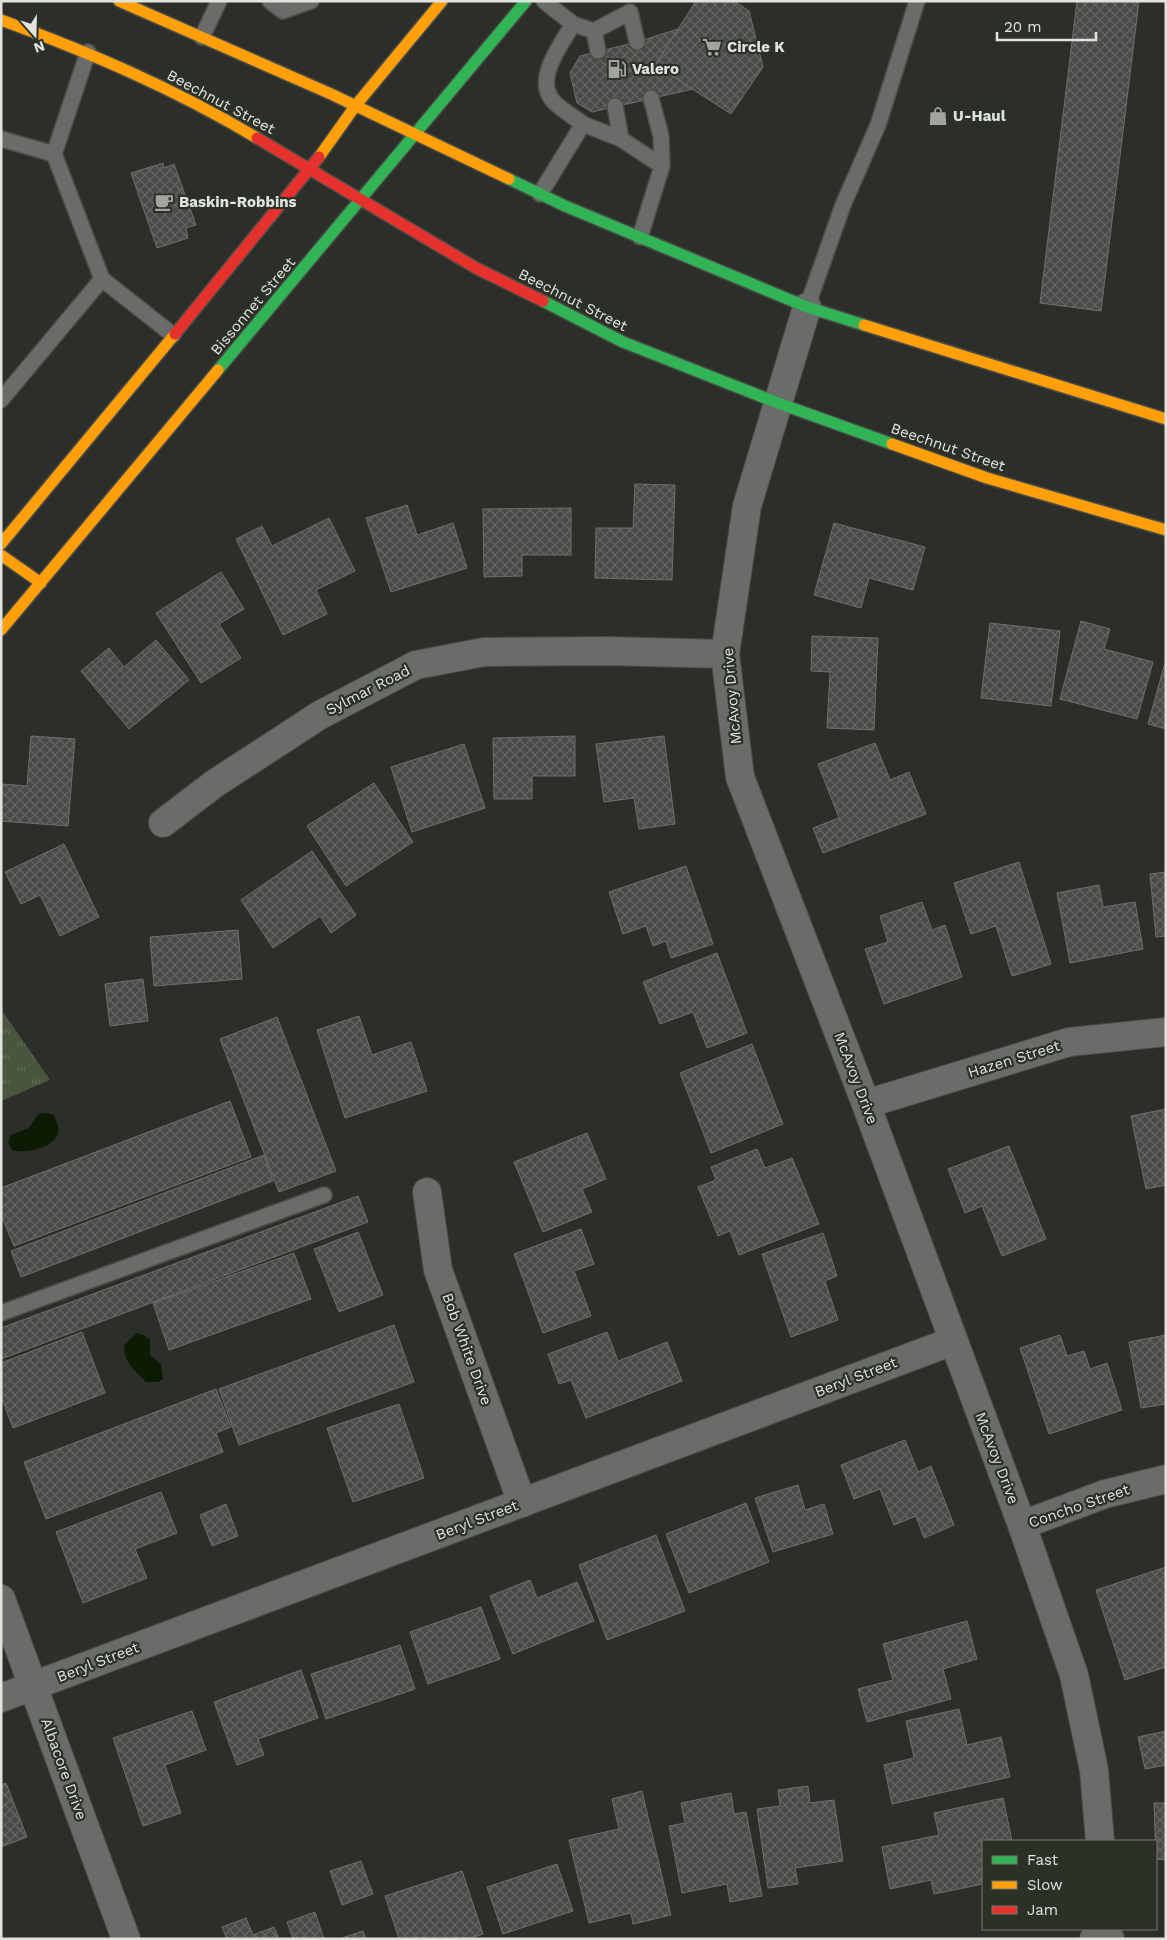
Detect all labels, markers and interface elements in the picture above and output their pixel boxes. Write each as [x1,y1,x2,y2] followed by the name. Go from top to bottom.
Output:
[10,10,60,60] north arrow
[997,10,1096,42] scale bar
[1004,18,1042,36] text: 20 m
[701,36,723,58] supermarket icon: Circle K
[32,38,47,57] text: N
[727,38,785,56] place label: Circle K
[606,58,628,80] fuel station icon: Valero
[632,60,679,78] place label: Valero
[164,66,279,138] street label: Beechnut Street
[927,105,949,127] shop icon: U-Haul
[953,107,1006,125] place label: U-Haul
[153,191,175,213] cafe icon: Baskin-Robbins
[179,193,297,211] place label: Baskin-Robbins
[207,253,300,359] street label: Bissonnet Street
[516,265,631,336] street label: Beechnut Street
[888,419,1008,475] street label: Beechnut Street
[719,647,745,745] street label: McAvoy Drive
[323,661,413,719] street label: Sylmar Road
[830,1030,882,1126] street label: McAvoy Drive
[966,1036,1063,1082] street label: Hazen Street
[438,1290,496,1408] street label: Bob White Drive
[812,1353,900,1401] street label: Beryl Street
[971,1410,1023,1506] street label: McAvoy Drive
[1026,1480,1132,1532] street label: Concho Street
[433,1496,521,1544] street label: Beryl Street
[54,1638,142,1686] street label: Beryl Street
[37,1716,91,1822] street label: Albacore Drive
[982,1840,1157,1930] legend
[1027,1851,1059,1869] text: Fast
[1027,1876,1063,1894] text: Slow
[1027,1901,1058,1919] text: Jam

